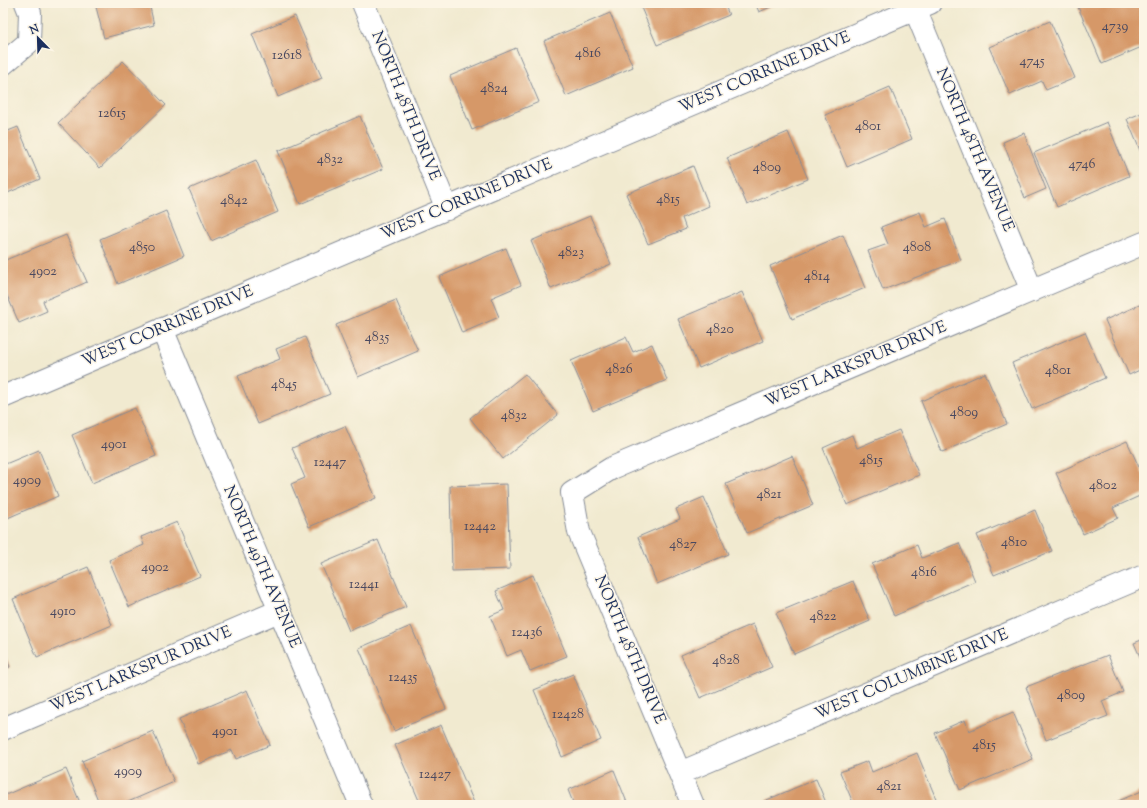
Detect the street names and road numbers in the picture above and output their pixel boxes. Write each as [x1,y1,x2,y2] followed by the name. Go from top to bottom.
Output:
[676,26,855,120] street label: WEST CORRINE DRIVE
[365,28,446,184] street label: NORTH 48TH DRIVE
[929,65,1019,236] street label: NORTH 48TH AVENUE
[378,153,557,247] street label: WEST CORRINE DRIVE
[79,280,258,374] street label: WEST CORRINE DRIVE
[761,316,951,414] street label: WEST LARKSPUR DRIVE
[216,482,306,652] street label: NORTH 49TH AVENUE
[587,572,671,728] street label: NORTH 48TH DRIVE
[46,621,236,719] street label: WEST LARKSPUR DRIVE
[812,624,1013,726] street label: WEST COLUMBINE DRIVE

